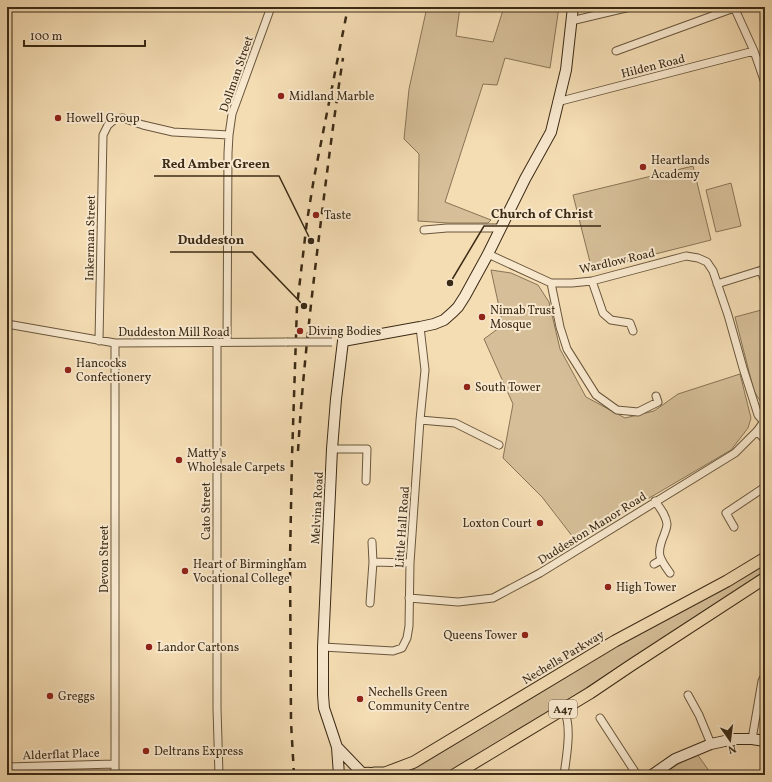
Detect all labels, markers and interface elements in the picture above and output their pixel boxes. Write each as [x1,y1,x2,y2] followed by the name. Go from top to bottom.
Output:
[24,22,145,48] scale bar
[30,29,63,45] text: 100 m
[216,34,258,115] street label: Dollman Street
[620,51,687,83] street label: Hilden Road
[289,89,375,105] place label: Midland Marble
[276,91,286,101] marker: Midland Marble
[66,111,140,127] place label: Howell Group
[53,113,63,123] marker: Howell Group
[154,151,279,176] callout: Red Amber Green
[651,153,710,183] place label: Heartlands Academy
[162,156,271,174] text: Red Amber Green
[638,162,648,172] marker: Heartlands Academy
[82,195,100,281] street label: Inkerman Street
[484,201,601,226] callout: Church of Christ
[491,206,593,224] text: Church of Christ
[324,208,352,224] place label: Taste
[311,210,321,220] marker: Taste
[170,227,252,252] callout: Duddeston
[178,232,245,250] text: Duddeston
[578,245,657,278] street label: Wardlow Road
[490,303,555,333] place label: Nimab Trust Mosque
[477,312,487,322] marker: Nimab Trust Mosque
[308,324,381,340] place label: Diving Bodies
[118,325,230,341] street label: Duddeston Mill Road
[295,326,305,336] marker: Diving Bodies
[76,356,152,386] place label: Hancocks Confectionery
[63,365,73,375] marker: Hancocks Confectionery
[475,380,541,396] place label: South Tower
[462,382,472,392] marker: South Tower
[187,446,285,476] place label: Matty's Wholesale Carpets
[174,455,184,465] marker: Matty's Wholesale Carpets
[308,471,328,545] street label: Melvina Road
[199,482,215,540] street label: Cato Street
[392,485,414,569] street label: Little Hall Road
[535,489,650,569] street label: Duddeston Manor Road
[463,516,532,532] place label: Loxton Court
[535,518,545,528] marker: Loxton Court
[97,525,113,593] street label: Devon Street
[193,557,307,587] place label: Heart of Birmingham Vocational College
[180,566,190,576] marker: Heart of Birmingham Vocational College
[616,580,676,596] place label: High Tower
[603,582,613,592] marker: High Tower
[519,627,608,689] street label: Nechells Parkway
[443,628,517,644] place label: Queens Tower
[520,630,530,640] marker: Queens Tower
[157,640,239,656] place label: Landor Cartons
[144,642,154,652] marker: Landor Cartons
[368,685,470,715] place label: Nechells Green Community Centre
[58,689,95,705] place label: Greggs
[45,691,55,701] marker: Greggs
[355,694,365,704] marker: Nechells Green Community Centre
[549,700,577,718] road number: A47
[710,720,750,760] north arrow
[726,740,738,756] text: N
[154,744,243,760] place label: Deltrans Express
[22,746,100,764] street label: Alderflat Place
[141,746,151,756] marker: Deltrans Express

